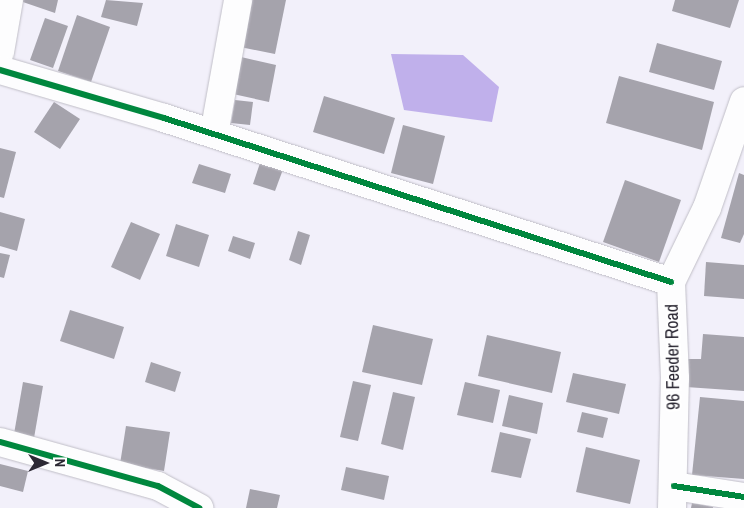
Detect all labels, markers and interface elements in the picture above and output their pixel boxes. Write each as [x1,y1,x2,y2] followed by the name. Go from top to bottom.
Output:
[661,304,685,410] street label: 96 Feeder Road
[20,438,70,488] north arrow
[51,459,69,467] text: N

